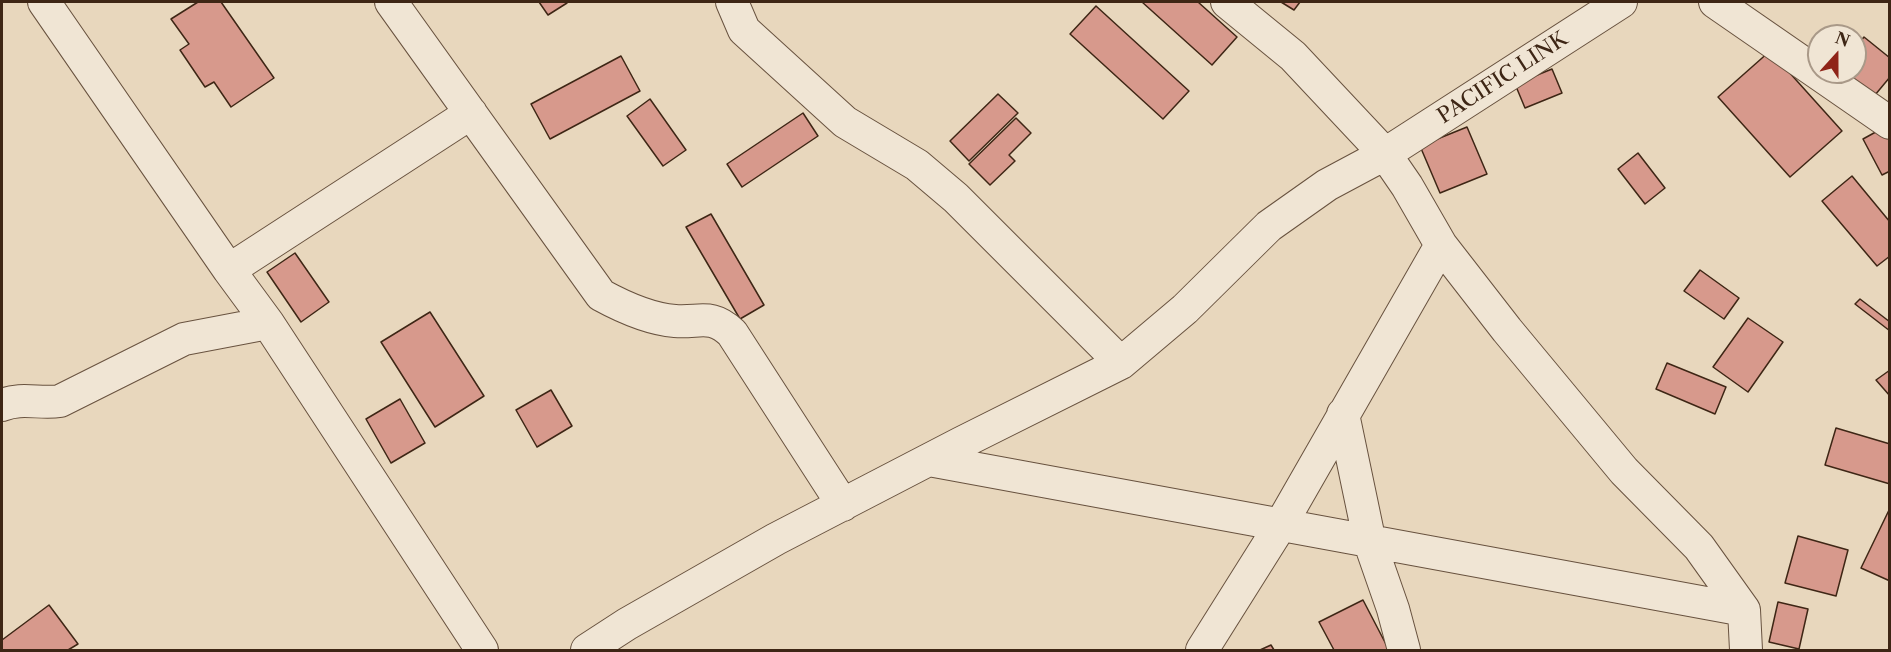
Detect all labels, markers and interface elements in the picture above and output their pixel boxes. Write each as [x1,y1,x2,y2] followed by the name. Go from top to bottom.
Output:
[1807,24,1867,84] north arrow
[1433,27,1573,129] street label: PACIFIC LINK
[1833,27,1853,51] text: N

